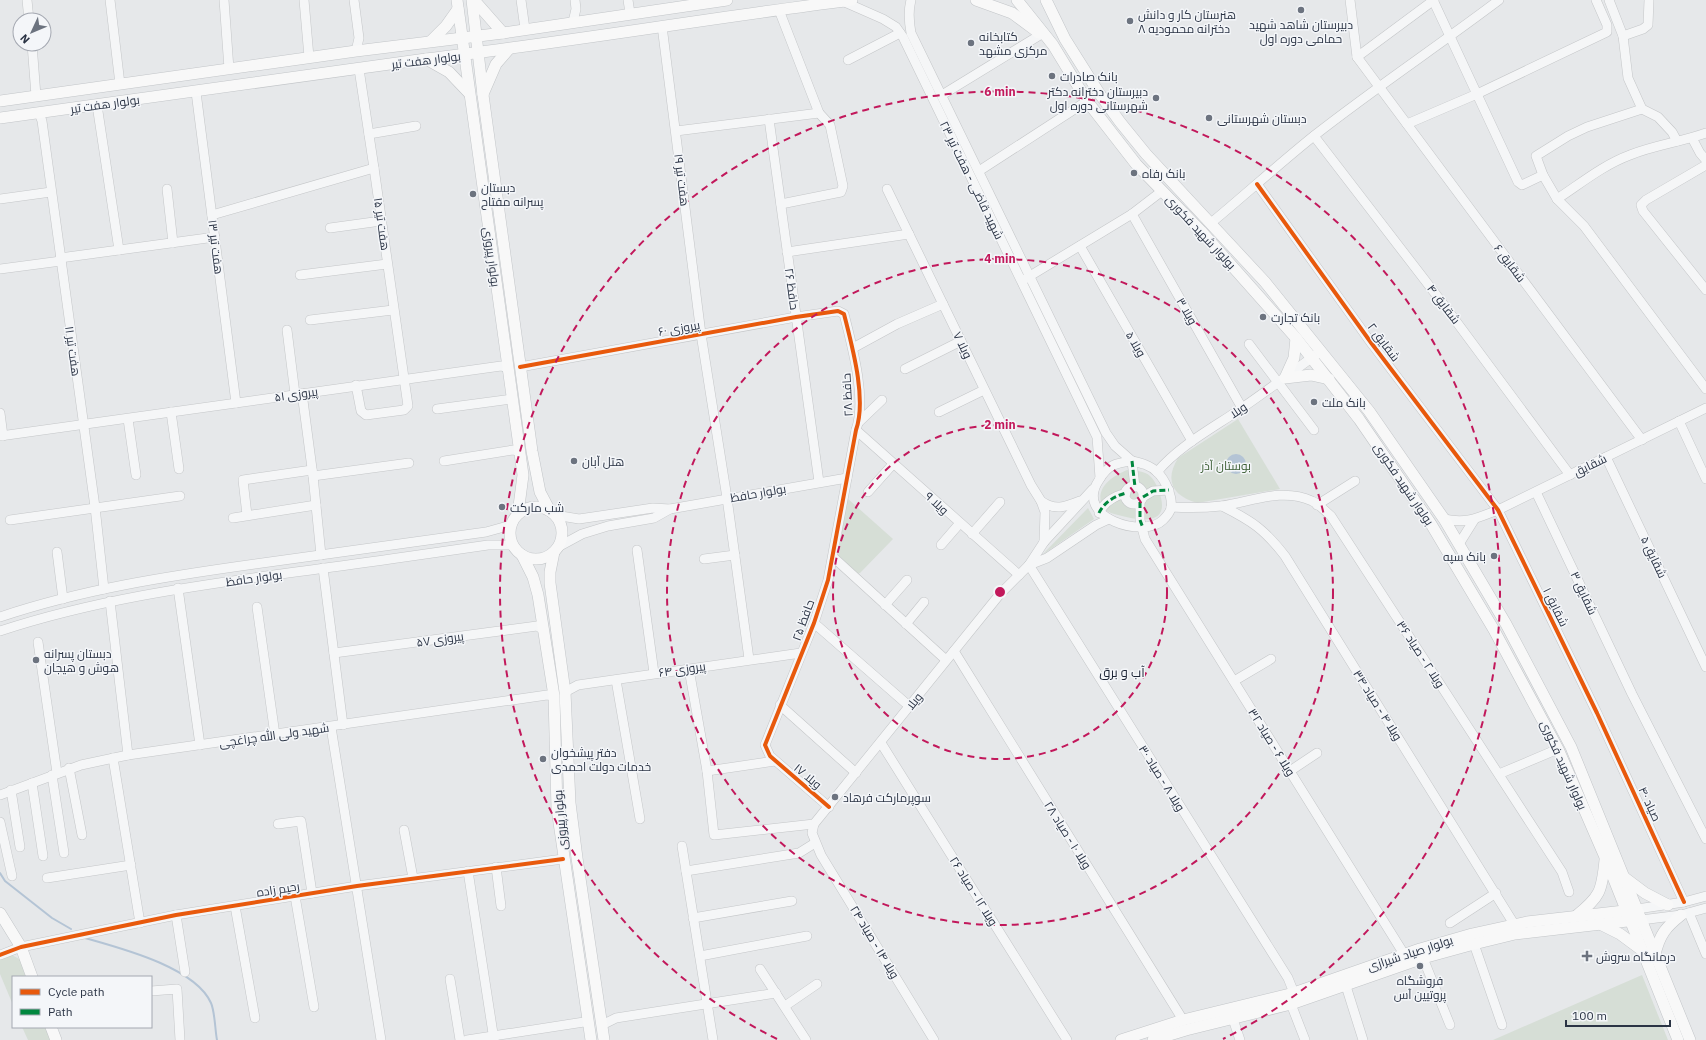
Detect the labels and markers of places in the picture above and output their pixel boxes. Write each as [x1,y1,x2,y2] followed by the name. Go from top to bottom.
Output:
[1296,5,1306,15] marker: دبیرستان شاهد شهید حمامی دوره اول
[1138,7,1236,36] place label: هنرستان کار و دانش دخترانه محمودیه ۸
[1125,16,1135,26] marker: هنرستان کار و دانش دخترانه محمودیه ۸
[1249,17,1353,46] place label: دبیرستان شاهد شهید حمامی دوره اول
[979,29,1047,58] place label: کتابخانه مرکزی مشهد
[966,38,976,48] marker: کتابخانه مرکزی مشهد
[1060,69,1118,84] place label: بانک صادرات
[1047,71,1057,81] marker: بانک صادرات
[1047,84,1148,113] place label: دبیرستان دخترانه دکتر شهرستانی دوره اول
[1151,93,1161,103] marker: دبیرستان دخترانه دکتر شهرستانی دوره اول
[1217,111,1307,126] place label: دبستان شهرستانی
[1204,113,1214,123] marker: دبستان شهرستانی
[1142,166,1186,181] place label: بانک رفاه
[1129,168,1139,178] marker: بانک رفاه
[481,180,544,211] place label: دبستان پسرانه مفتاح
[468,189,478,199] marker: دبستان پسرانه مفتاح
[1271,310,1320,325] place label: بانک تجارت
[1258,312,1268,322] marker: بانک تجارت
[1322,395,1366,410] place label: بانک ملت
[1309,397,1319,407] marker: بانک ملت
[582,454,624,469] place label: هتل آبان
[569,456,579,466] marker: هتل آبان
[510,500,564,515] place label: شب مارکت
[497,502,507,512] marker: شب مارکت
[1443,549,1486,565] place label: بانک سپه
[1489,551,1499,561] marker: بانک سپه
[993,585,1007,599] centre of rings
[44,646,119,675] place label: دبستان پسرانه هوش و هیجان
[31,655,41,665] marker: دبستان پسرانه هوش و هیجان
[551,745,651,774] place label: دفتر پیشخوان خدمات دولت احمدی
[538,754,548,764] marker: دفتر پیشخوان خدمات دولت احمدی
[843,790,931,807] place label: سوپرمارکت فرهاد
[830,792,840,802] marker: سوپرمارکت فرهاد
[1596,949,1676,964] place label: درمانگاه سروش
[1581,950,1593,962] marker: درمانگاه سروش
[1415,961,1425,971] marker: فروشگاه پروتیین آس
[1394,973,1447,1004] place label: فروشگاه پروتیین آس

